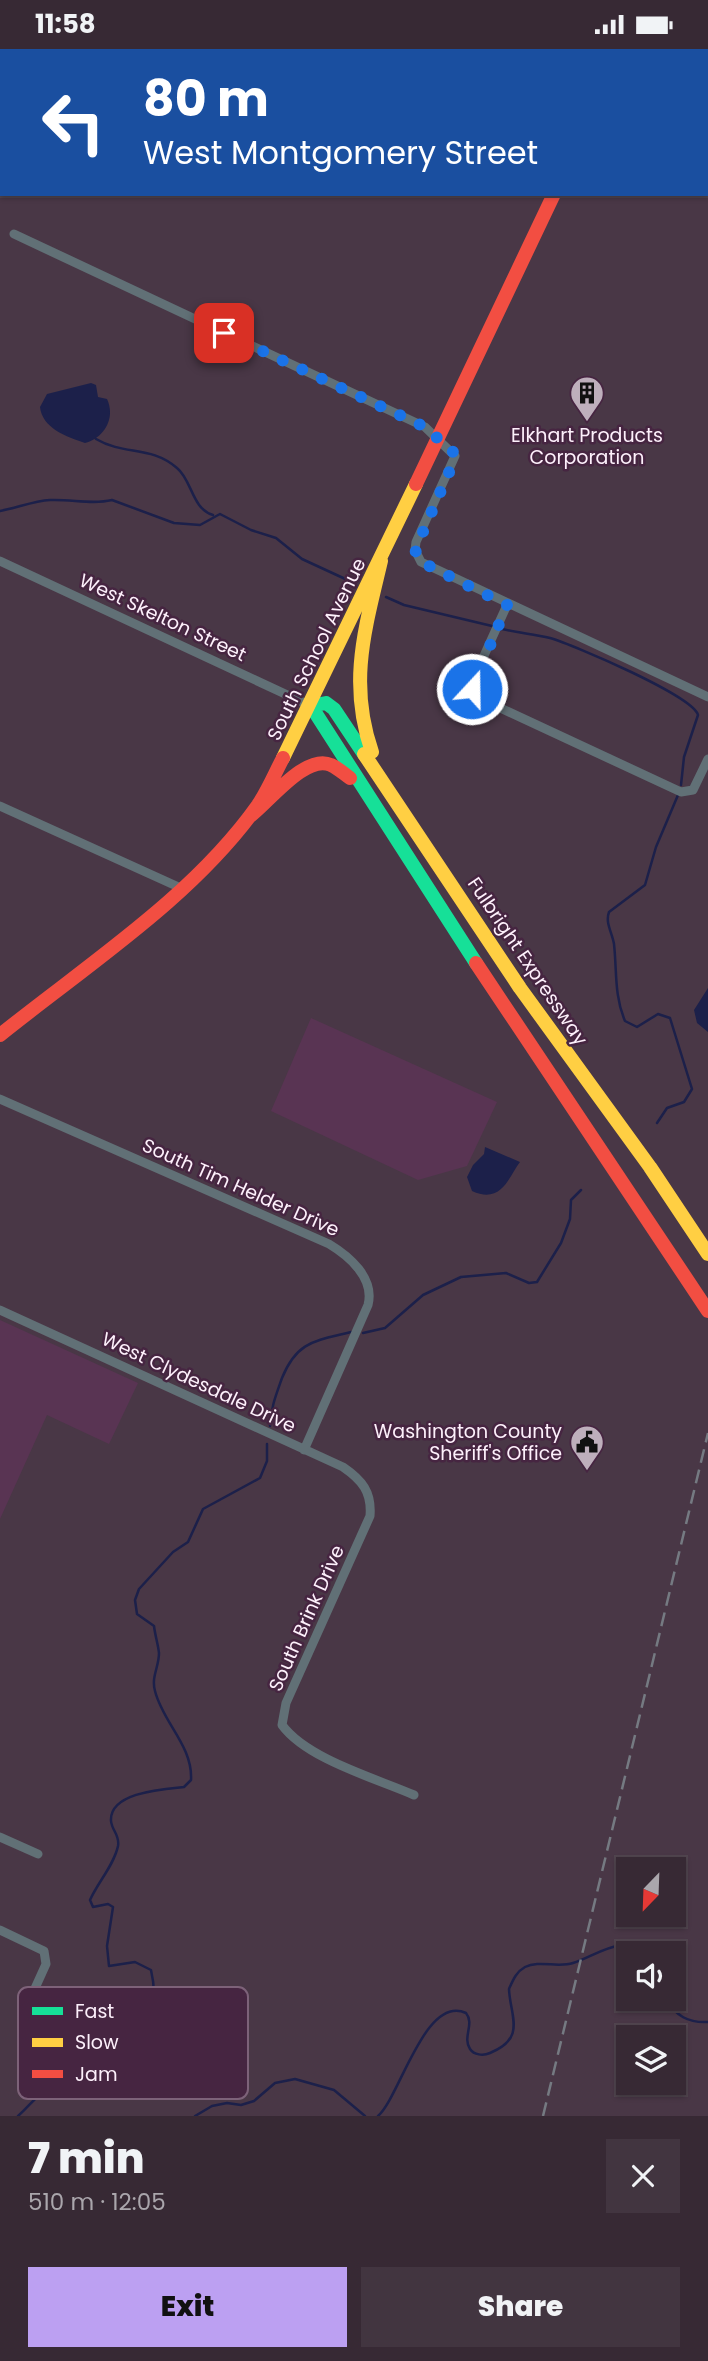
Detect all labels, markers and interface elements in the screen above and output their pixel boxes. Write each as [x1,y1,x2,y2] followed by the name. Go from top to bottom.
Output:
[35,6,96,42] text: 11:58
[143,65,269,133] text: 80 m
[28,77,119,168] icon: left
[143,130,538,175] text: West Montgomery Street
[194,303,254,363] pin
[205,314,243,352] icon: arrive
[568,374,606,423] building icon: Elkhart Products Corporation
[511,422,663,471] place label: Elkhart Products Corporation
[261,553,372,745] street label: South School Avenue
[75,567,251,668] street label: West Skelton Street
[435,652,509,726] position arrow
[461,872,594,1051] street label: Fulbright Expressway
[138,1132,344,1243] street label: South Tim Helder Drive
[97,1325,300,1439] street label: West Clydesdale Drive
[374,1418,562,1467] place label: Washington County Sheriff's Office
[568,1423,606,1472] public building icon: Washington County Sheriff's Office
[262,1541,351,1696] street label: South Brink Drive
[616,1857,686,1927] north arrow
[616,1857,686,2095] map controls
[616,1941,686,2011] button: sound
[18,1987,248,2099] legend
[75,1998,114,2025] text: Fast
[616,2025,686,2095] button: layers
[75,2029,119,2056] text: Slow
[75,2061,117,2088] text: Jam
[28,2129,145,2188] text: 7 min
[606,2139,680,2213] button: close
[28,2186,166,2218] text: 510 m · 12:05
[28,2267,347,2347] button: Exit
[361,2267,680,2347] button: Share

